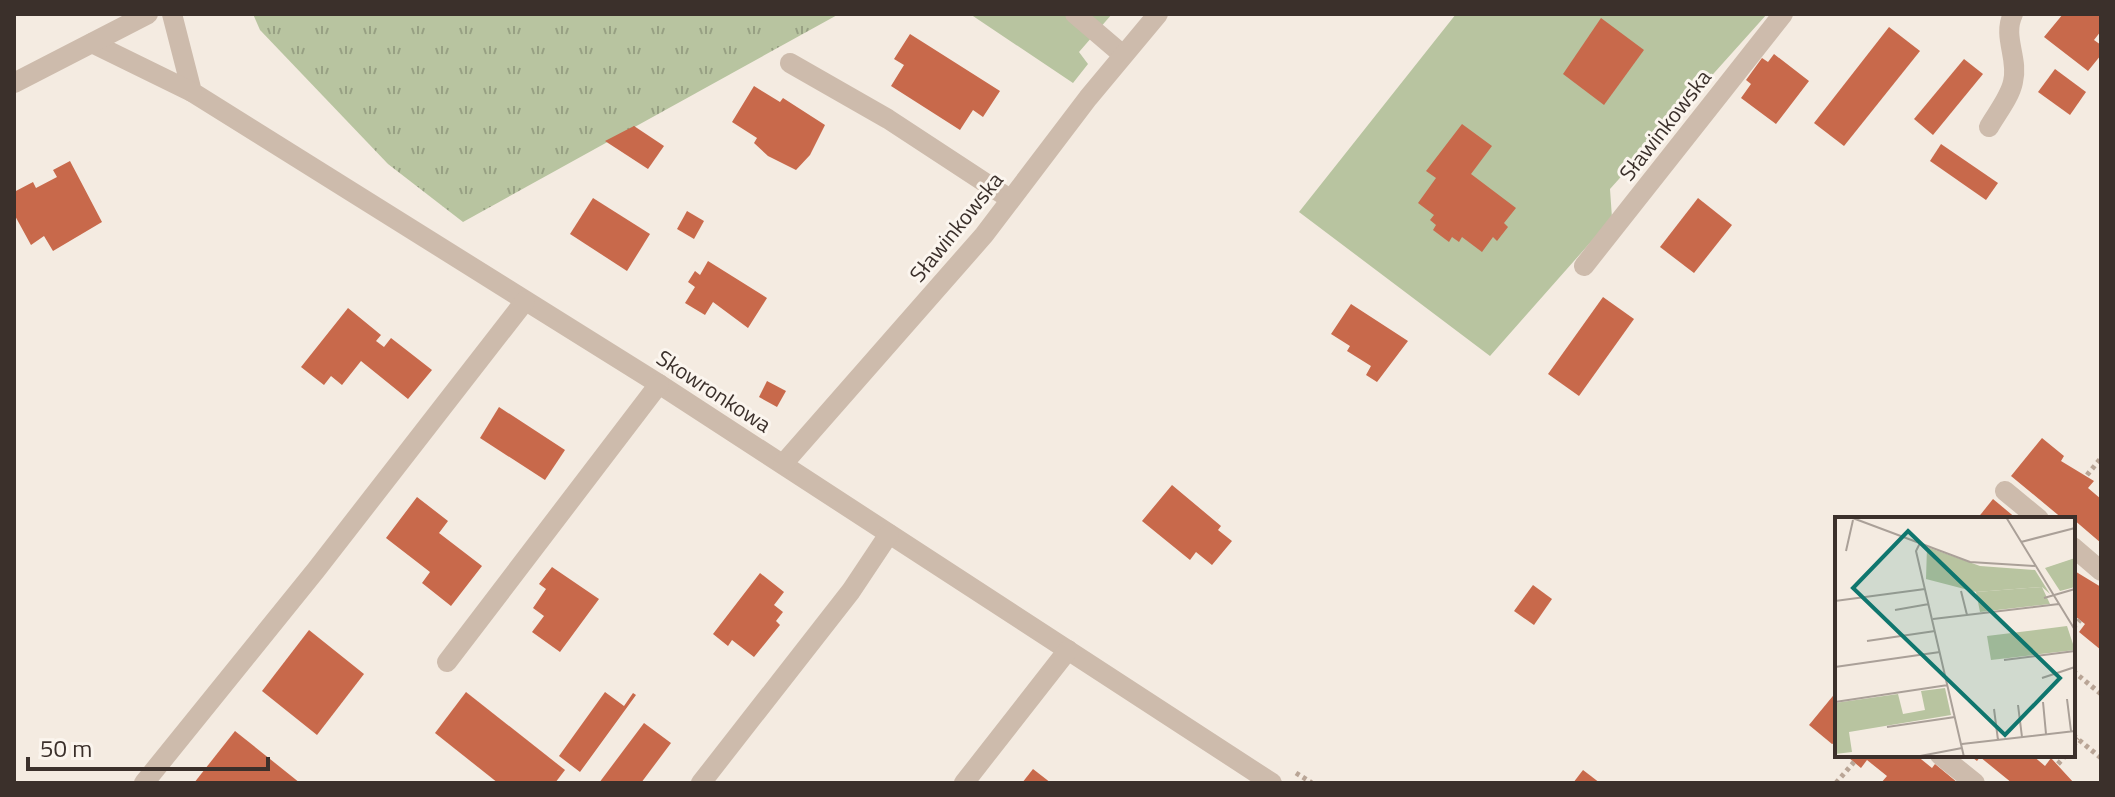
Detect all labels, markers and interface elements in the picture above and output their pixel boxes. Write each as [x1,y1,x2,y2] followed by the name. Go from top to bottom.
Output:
[1611,62,1719,188] street label: Sławinkowska
[901,164,1011,290] street label: Sławinkowska
[650,341,778,441] street label: Skowronkowa
[1835,517,2075,757] inset map
[28,721,268,771] scale bar
[40,730,92,766] text: 50 m

